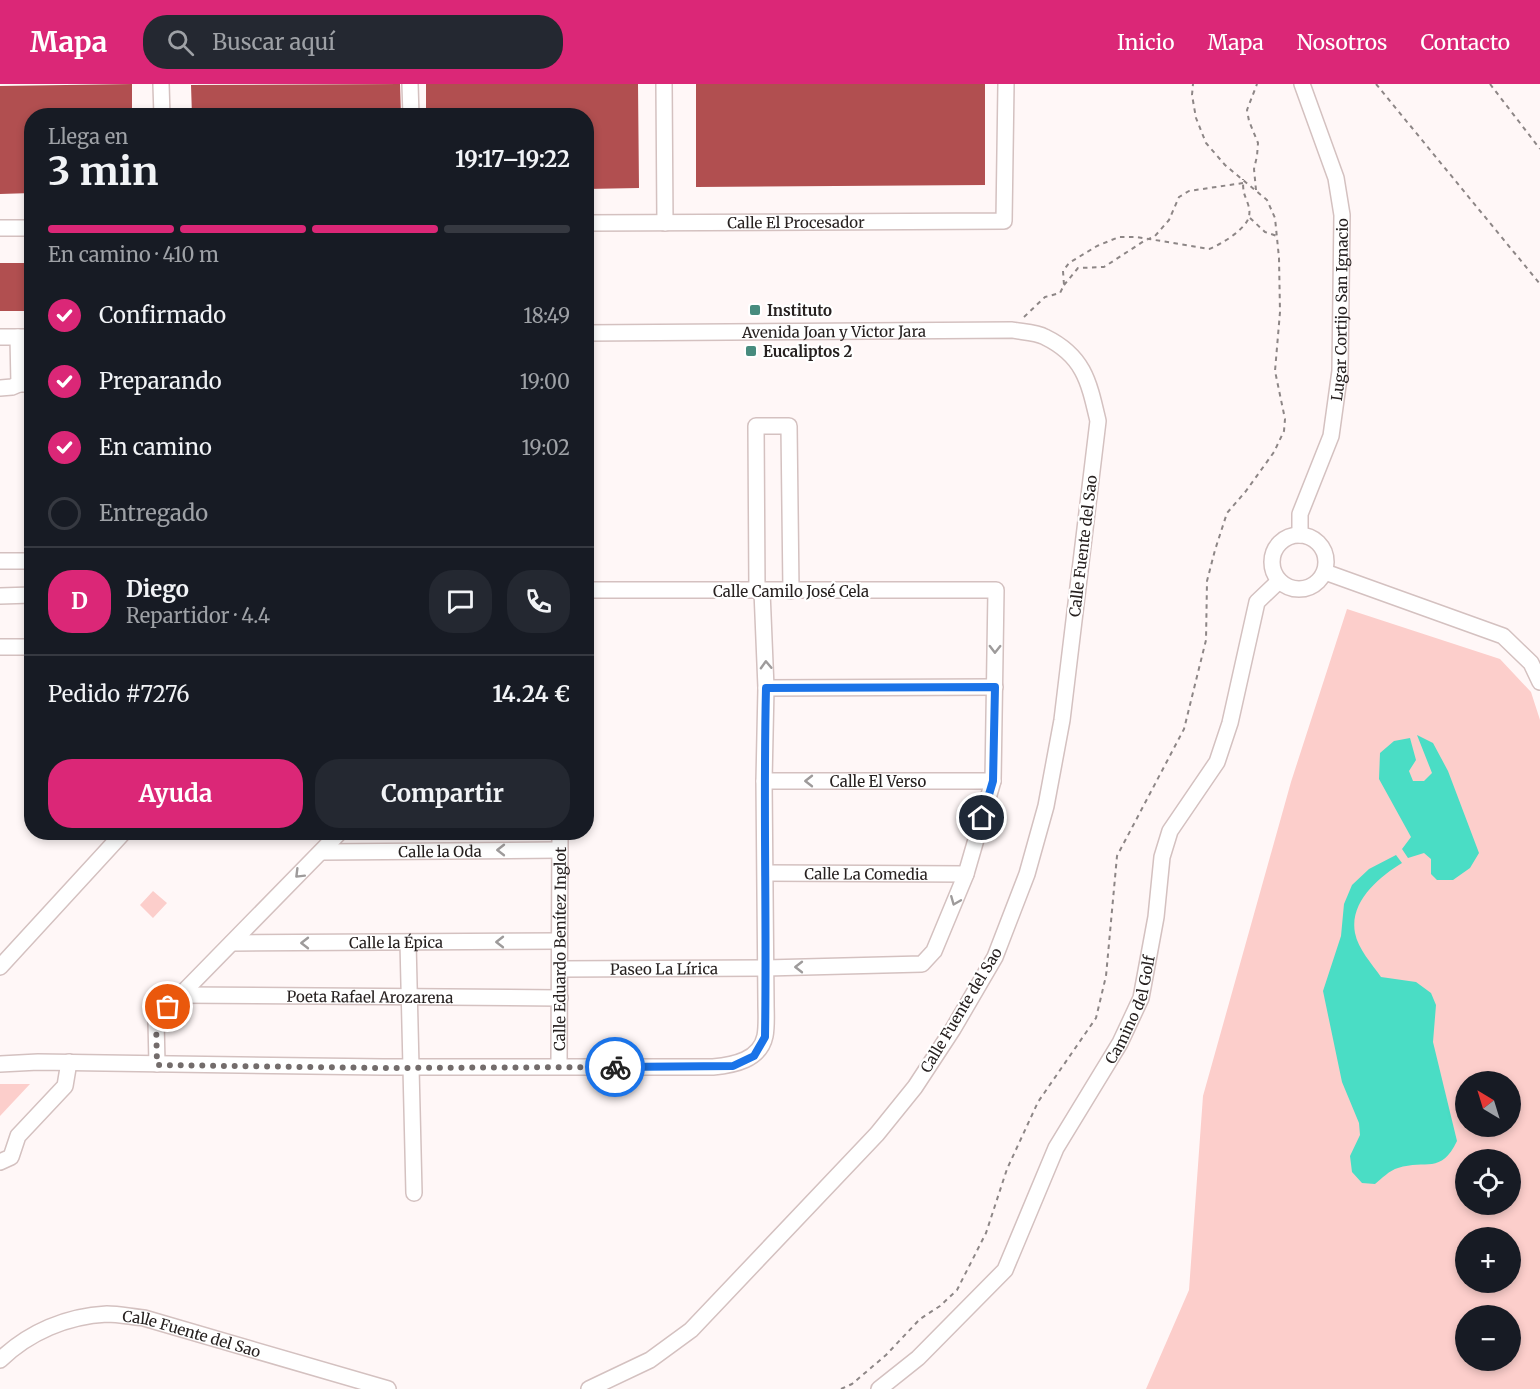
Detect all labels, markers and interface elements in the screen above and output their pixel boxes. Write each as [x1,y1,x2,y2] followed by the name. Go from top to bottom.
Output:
[143,15,563,69] search box
[30,24,107,60] text: Mapa
[164,26,197,59] icon: search
[212,28,335,56] text: Buscar aquí
[1117,29,1175,56] text: Inicio
[1208,29,1264,56] text: Mapa
[1297,29,1387,56] text: Nosotros
[1420,29,1510,56] text: Contacto
[48,124,128,149] text: Llega en
[455,145,570,173] text: 19:17–19:22
[48,147,158,196] text: 3 min
[727,212,865,232] street label: Calle El Procesador
[1326,218,1351,402] street label: Lugar Cortijo San Ignacio
[48,242,219,267] text: En camino · 410 m
[48,299,81,332] icon: check
[99,301,226,329] text: Confirmado
[767,301,832,320] place label: Instituto
[523,303,570,328] text: 18:49
[748,303,762,317] marker: Instituto
[741,321,926,341] street label: Avenida Joan y Victor Jara
[763,342,852,361] place label: Eucaliptos 2
[744,344,758,358] marker: Eucaliptos 2
[48,365,81,398] icon: check
[99,367,222,395] text: Preparando
[520,369,570,394] text: 19:00
[48,431,81,464] icon: check
[99,433,212,461] text: En camino
[521,435,570,460] text: 19:02
[1065,474,1101,618] street label: Calle Fuente del Sao
[99,499,208,527] text: Entregado
[429,570,492,633] button: chat
[507,570,570,633] button: phone
[126,575,189,603] text: Diego
[713,582,869,601] street label: Calle Camilo José Cela
[71,587,88,615] text: D
[126,603,270,628] text: Repartidor · 4.4
[989,644,1001,653] one-way arrow
[759,660,772,669] one-way arrow
[48,680,190,708] text: Pedido #7276
[492,680,570,708] text: 14.24 €
[48,759,303,828] button: Ayuda
[315,759,570,828] button: Compartir
[830,772,926,791] street label: Calle El Verso
[804,775,813,787] one-way arrow
[956,792,1007,843] pin
[965,801,998,834] icon: home
[398,841,482,861] street label: Calle la Oda
[497,844,506,856] one-way arrow
[550,847,569,1051] street label: Calle Eduardo Benítez Inglot
[804,864,928,883] street label: Calle La Comedia
[296,867,307,878] one-way arrow
[950,894,962,905] one-way arrow
[349,931,443,952] street label: Calle la Épica
[300,936,309,949] one-way arrow
[495,936,504,948] one-way arrow
[916,944,1006,1076] street label: Calle Fuente del Sao
[1100,952,1158,1067] street label: Camino del Golf
[610,959,718,978] street label: Paseo La Lírica
[795,961,804,973] one-way arrow
[142,981,193,1032] pin
[287,986,453,1007] street label: Poeta Rafael Arozarena
[151,990,184,1023] icon: bag
[585,1037,645,1097] courier
[599,1051,632,1084] icon: bike
[1455,1071,1521,1137] north arrow
[1455,1071,1521,1371] map controls
[1455,1149,1521,1215] button: locate
[1455,1227,1521,1293] button: +
[1455,1305,1521,1371] button: −
[121,1306,263,1361] street label: Calle Fuente del Sao

